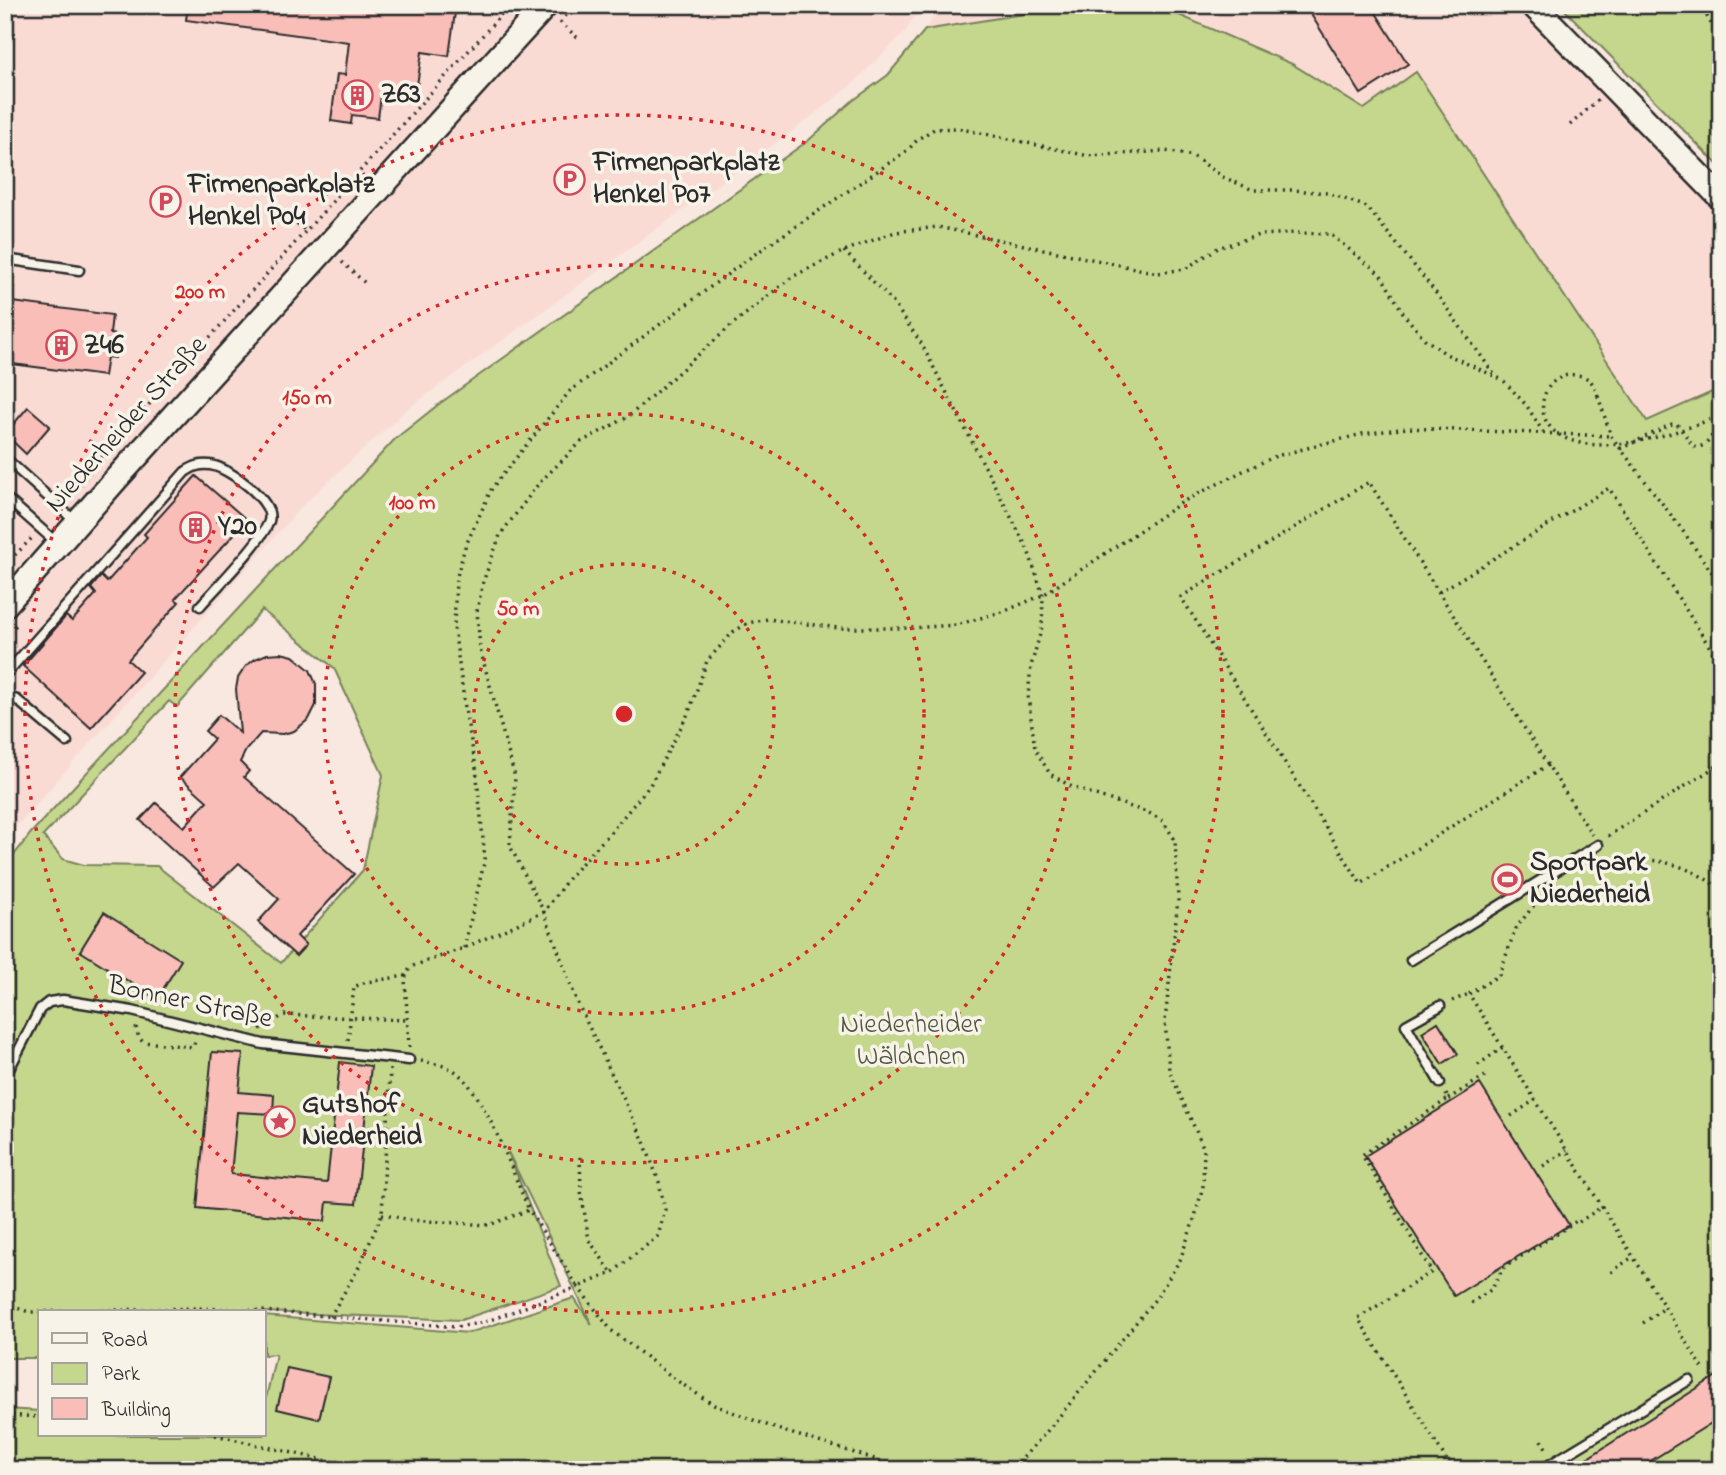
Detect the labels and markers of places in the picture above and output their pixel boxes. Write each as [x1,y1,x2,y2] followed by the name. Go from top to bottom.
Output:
[381,75,421,116] place label: Z63
[341,78,375,112] building icon: Z63
[591,143,781,216] place label: Firmenparkplatz Henkel P07
[553,162,587,196] parking icon: Firmenparkplatz Henkel P07
[186,165,376,238] place label: Firmenparkplatz Henkel P04
[148,184,182,218] parking icon: Firmenparkplatz Henkel P04
[84,326,124,367] place label: Z46
[44,329,78,363] building icon: Z46
[217,507,257,548] place label: Y20
[178,510,212,544] building icon: Y20
[612,702,636,726] centre of rings
[1530,843,1650,916] place label: Sportpark Niederheid
[1490,862,1524,896] sports icon: Sportpark Niederheid
[302,1085,422,1158] place label: Gutshof Niederheid
[262,1104,296,1138] place icon: Gutshof Niederheid

